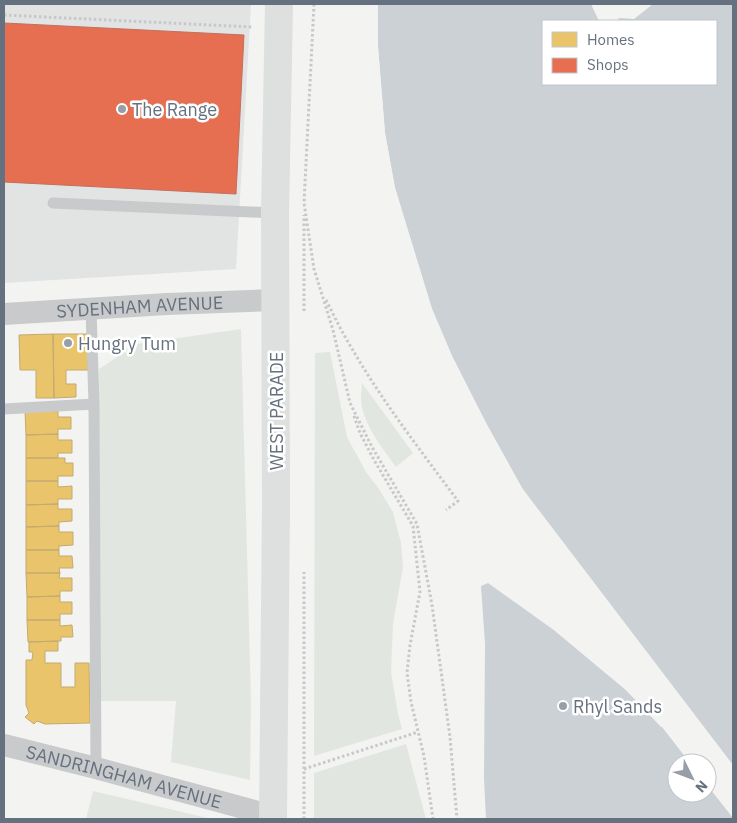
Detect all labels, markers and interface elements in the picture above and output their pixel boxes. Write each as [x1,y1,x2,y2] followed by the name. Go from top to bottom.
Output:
[542,20,717,85] legend
[587,30,635,49] text: Homes
[587,55,629,74] text: Shops
[132,98,217,121] place label: The Range
[116,103,128,115] marker: The Range
[56,290,224,322] street label: SYDENHAM AVENUE
[78,332,176,355] place label: Hungry Tum
[62,337,74,349] marker: Hungry Tum
[265,352,288,470] street label: WEST PARADE
[573,695,662,718] place label: Rhyl Sands
[557,700,569,712] marker: Rhyl Sands
[24,739,224,813] street label: SANDRINGHAM AVENUE
[667,753,717,803] north arrow
[692,777,712,796] text: N

